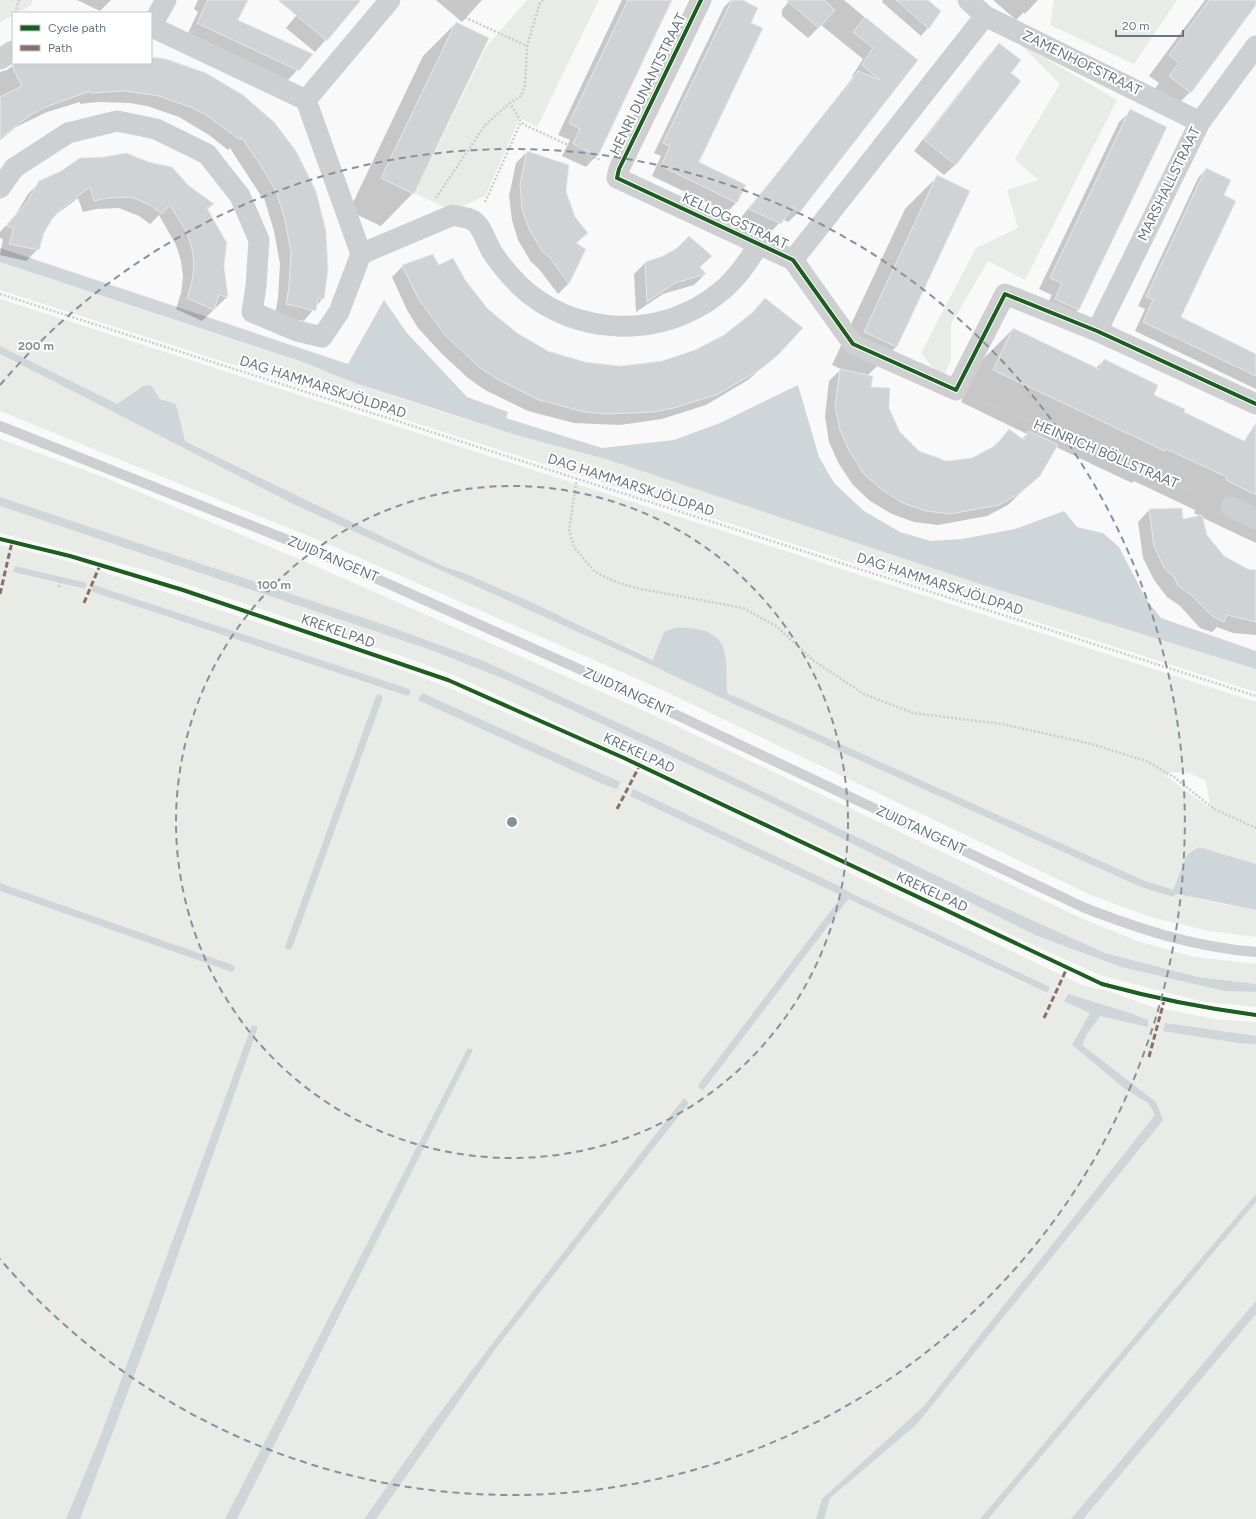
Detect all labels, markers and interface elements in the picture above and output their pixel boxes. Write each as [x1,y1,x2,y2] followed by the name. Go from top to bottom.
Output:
[606,10,690,158] street label: HENRI DUNANTSTRAAT
[12,12,152,64] legend
[1116,12,1183,38] scale bar
[1122,19,1150,33] text: 20 m
[48,21,106,35] text: Cycle path
[1020,27,1144,99] street label: ZAMENHOFSTRAAT
[48,41,72,55] text: Path
[1134,124,1204,244] street label: MARSHALLSTRAAT
[679,189,791,253] street label: KELLOGGSTRAAT
[18,339,54,353] text: 200 m
[238,352,408,422] street label: DAG HAMMARSKJÖLDPAD
[1031,416,1181,492] street label: HEINRICH BÖLLSTRAAT
[546,450,716,520] street label: DAG HAMMARSKJÖLDPAD
[285,532,381,586] street label: ZUIDTANGENT
[855,549,1025,619] street label: DAG HAMMARSKJÖLDPAD
[257,578,291,592] text: 100 m
[299,610,377,652] street label: KREKELPAD
[581,664,676,720] street label: ZUIDTANGENT
[601,729,677,777] street label: KREKELPAD
[874,802,969,858] street label: ZUIDTANGENT
[505,815,519,829] centre of rings
[894,868,970,916] street label: KREKELPAD

